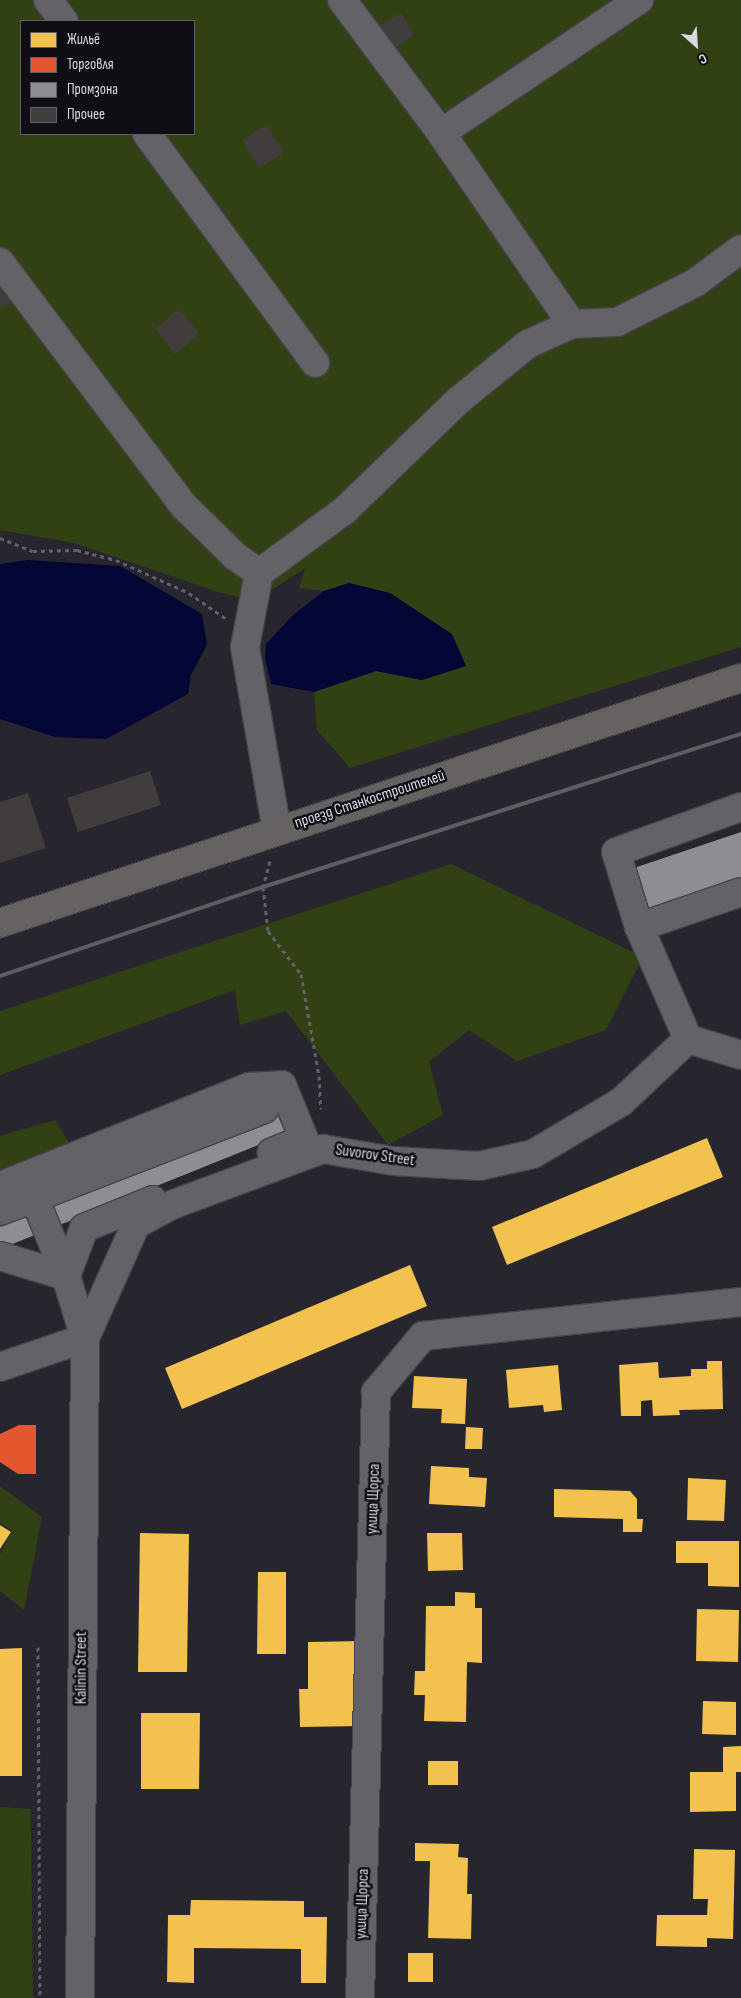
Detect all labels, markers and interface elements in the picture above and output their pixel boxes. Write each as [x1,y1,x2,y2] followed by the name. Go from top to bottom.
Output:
[20,20,195,135] legend
[671,20,721,70] north arrow
[67,30,100,49] text: Жильё
[696,50,710,68] text: С
[67,55,114,74] text: Торговля
[67,80,118,99] text: Промзона
[67,105,105,124] text: Прочее
[292,767,448,833] street label: проезд Станкостроителей
[334,1141,416,1171] street label: Suvorov Street
[363,1463,385,1535] street label: улица Щорса
[72,1632,92,1704] street label: Kalinin Street
[352,1868,374,1940] street label: улица Щорса

